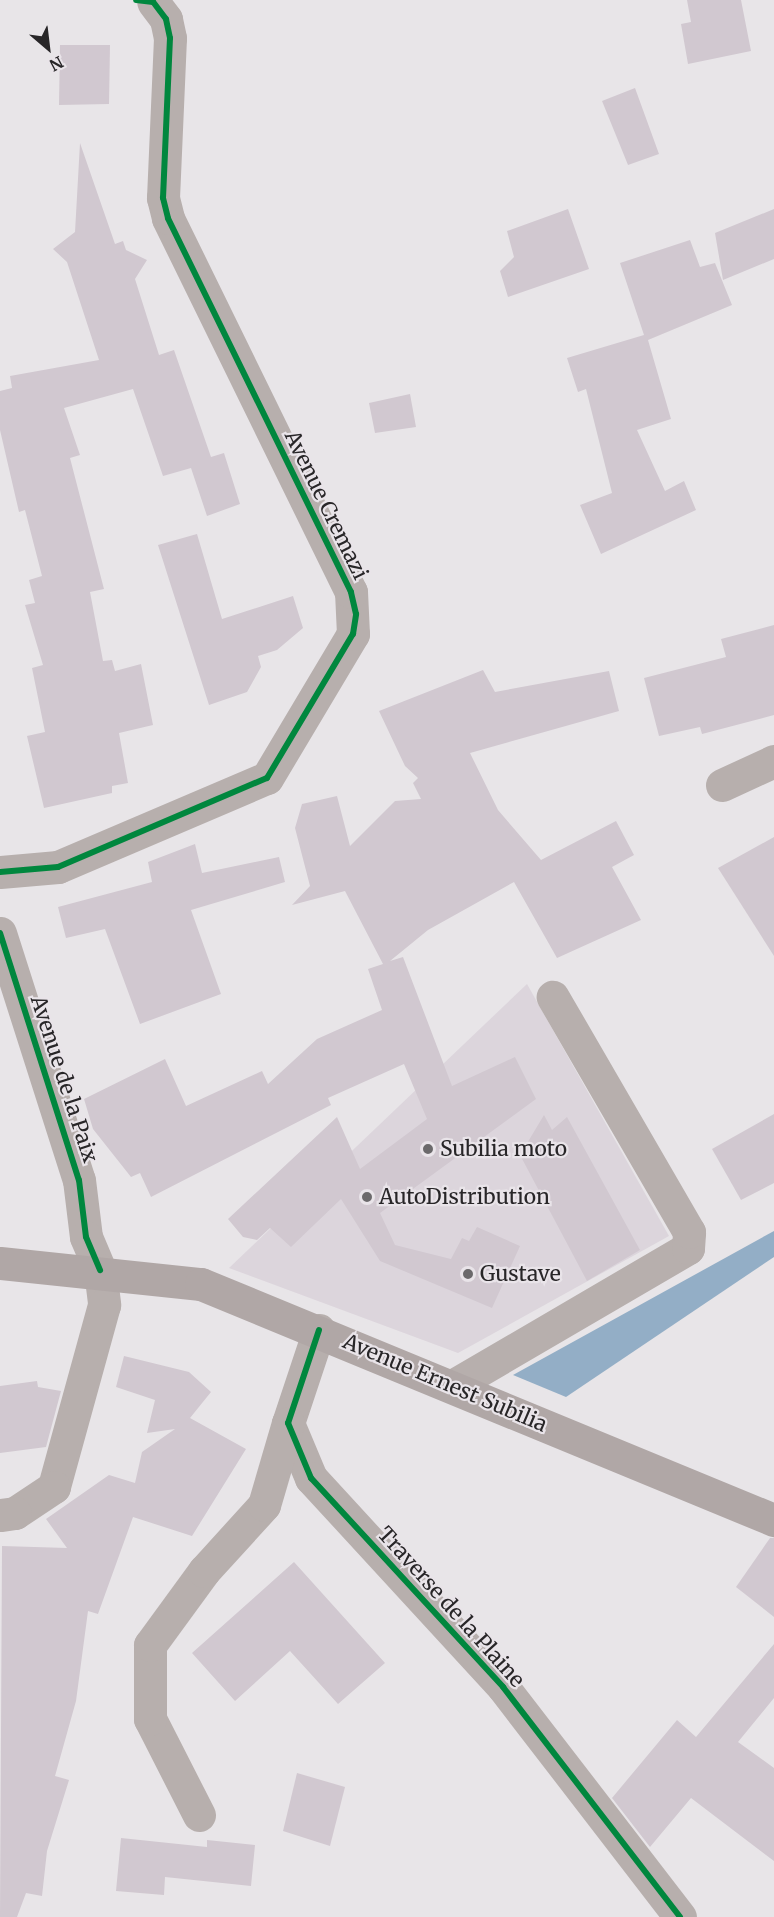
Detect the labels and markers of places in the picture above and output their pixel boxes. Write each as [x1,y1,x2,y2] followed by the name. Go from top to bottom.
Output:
[440,1136,567,1162] place label: Subilia moto
[421,1142,435,1156] marker: Subilia moto
[379,1184,550,1210] place label: AutoDistribution
[360,1190,374,1204] marker: AutoDistribution
[480,1261,561,1287] place label: Gustave
[461,1267,475,1281] marker: Gustave

